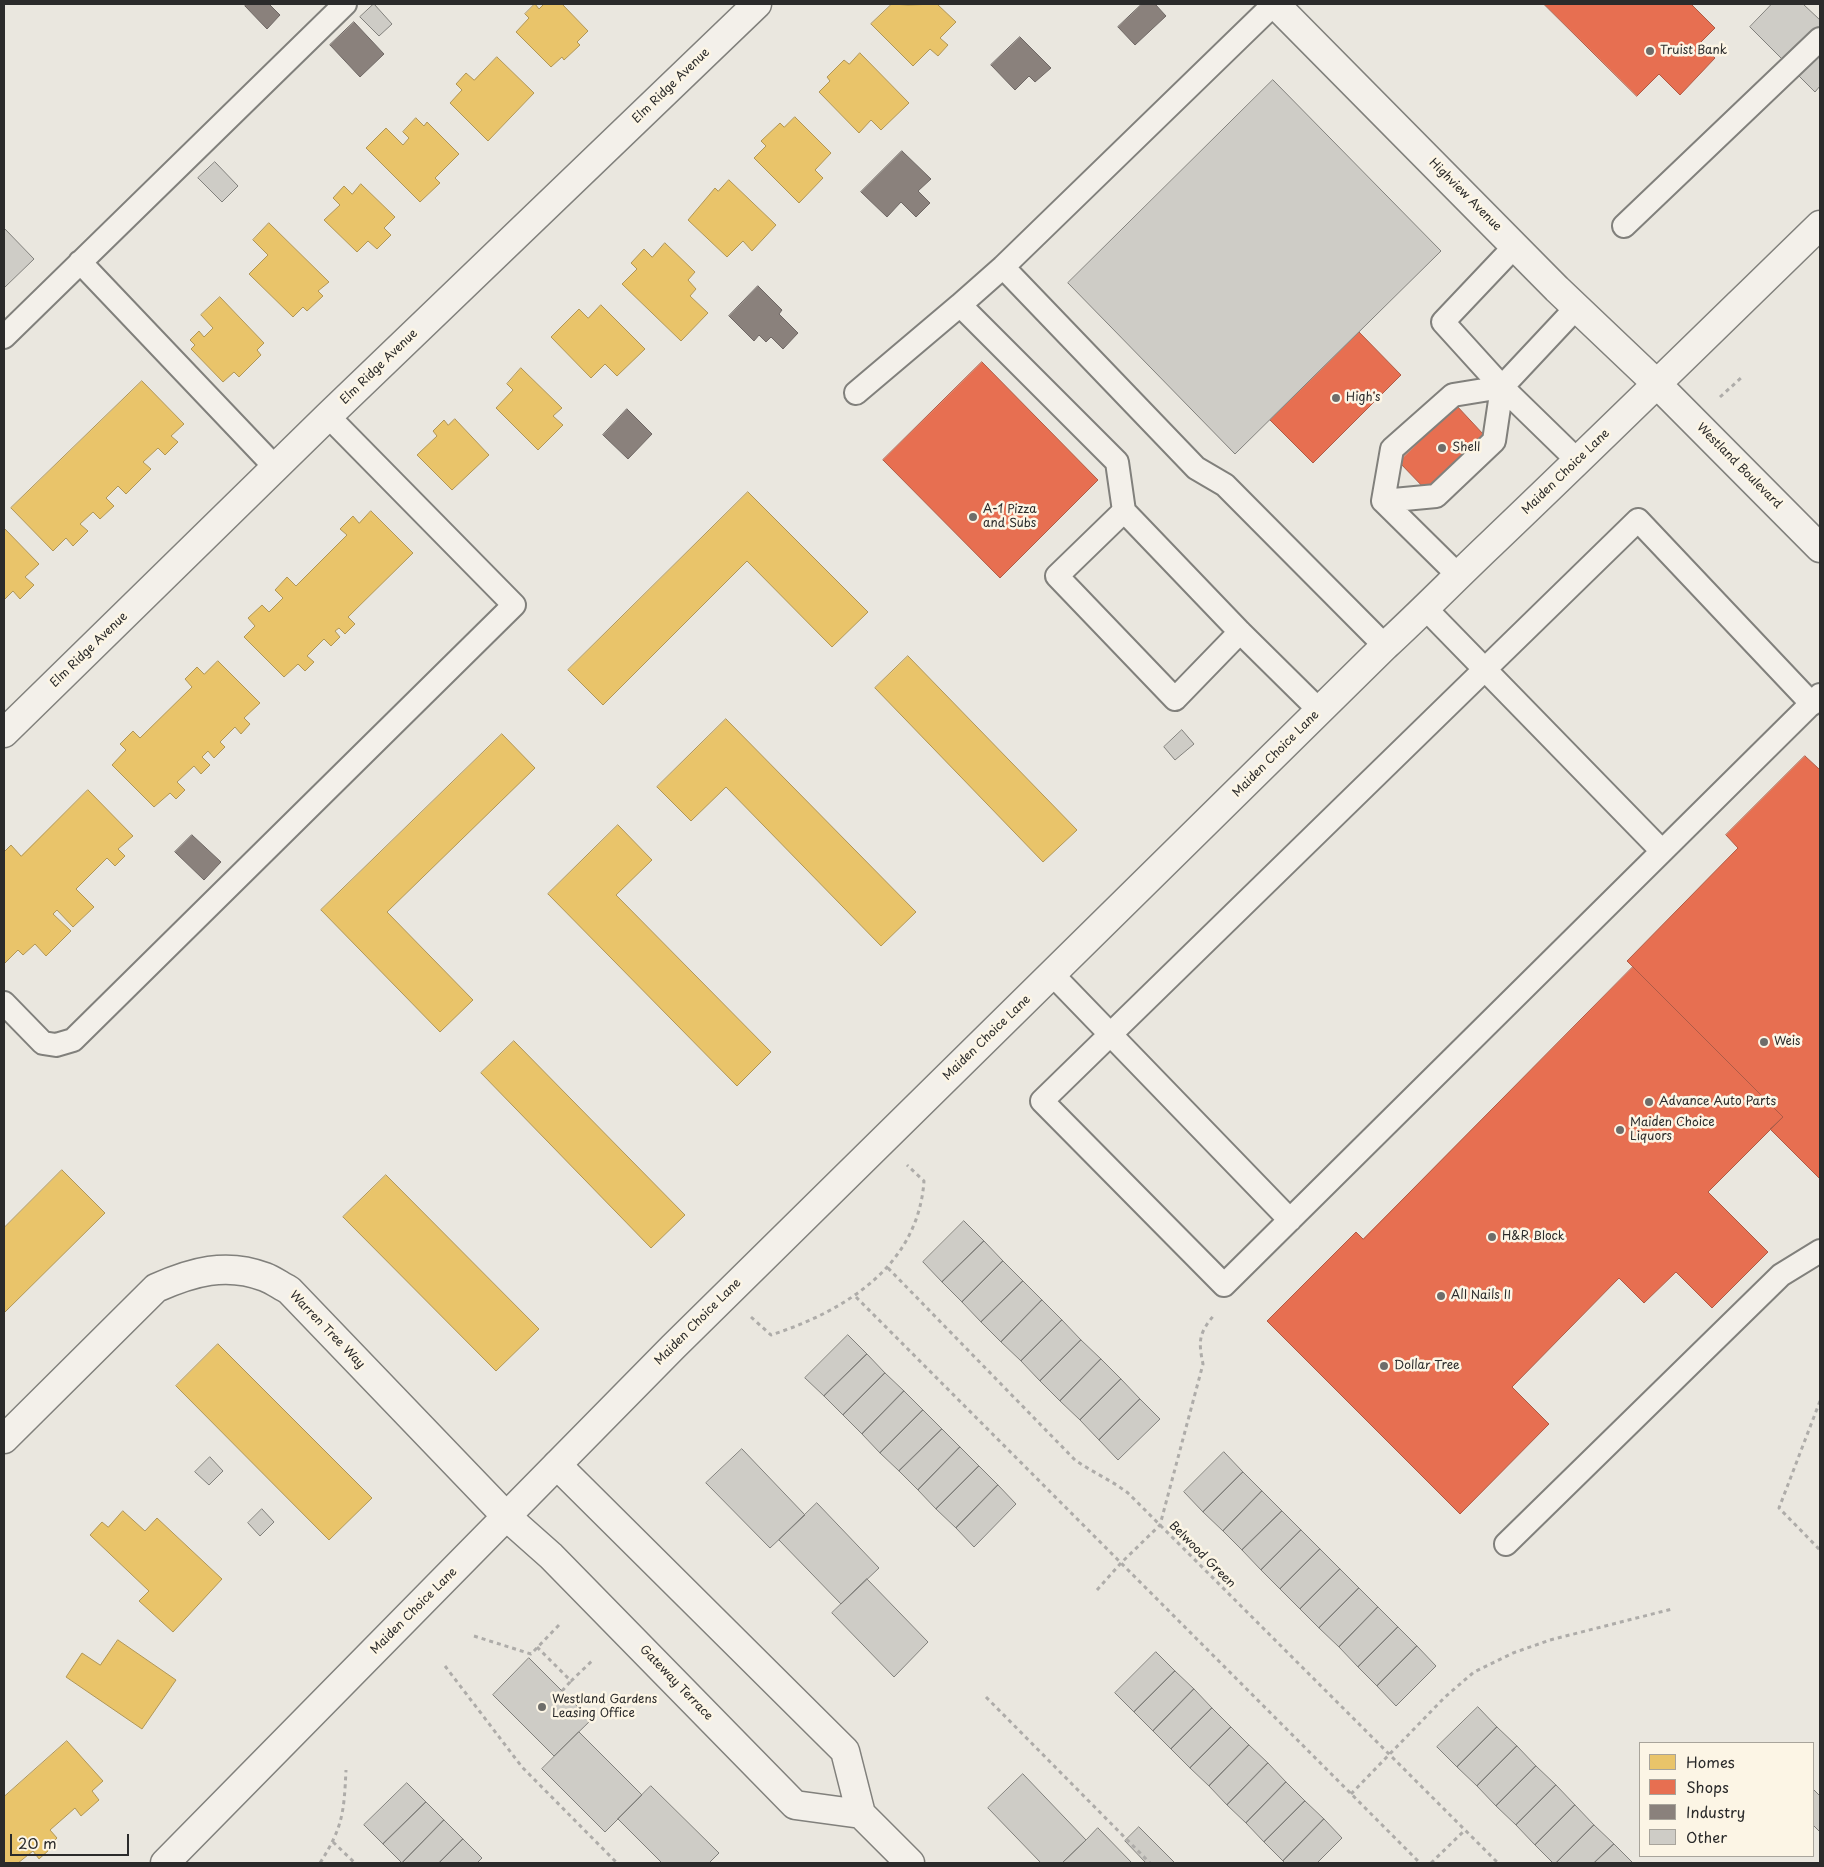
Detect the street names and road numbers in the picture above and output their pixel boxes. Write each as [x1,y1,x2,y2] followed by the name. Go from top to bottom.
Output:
[629,45,713,127] street label: Elm Ridge Avenue
[1426,156,1504,234] street label: Highview Avenue
[337,326,421,408] street label: Elm Ridge Avenue
[1693,420,1785,512] street label: Westland Boulevard
[1519,426,1613,518] street label: Maiden Choice Lane
[47,609,131,691] street label: Elm Ridge Avenue
[1230,708,1322,800] street label: Maiden Choice Lane
[940,992,1034,1084] street label: Maiden Choice Lane
[652,1276,744,1368] street label: Maiden Choice Lane
[286,1288,368,1372] street label: Warren Tree Way
[1166,1519,1238,1591] street label: Belwood Green
[368,1565,460,1657] street label: Maiden Choice Lane
[636,1642,716,1724] street label: Gateway Terrace

